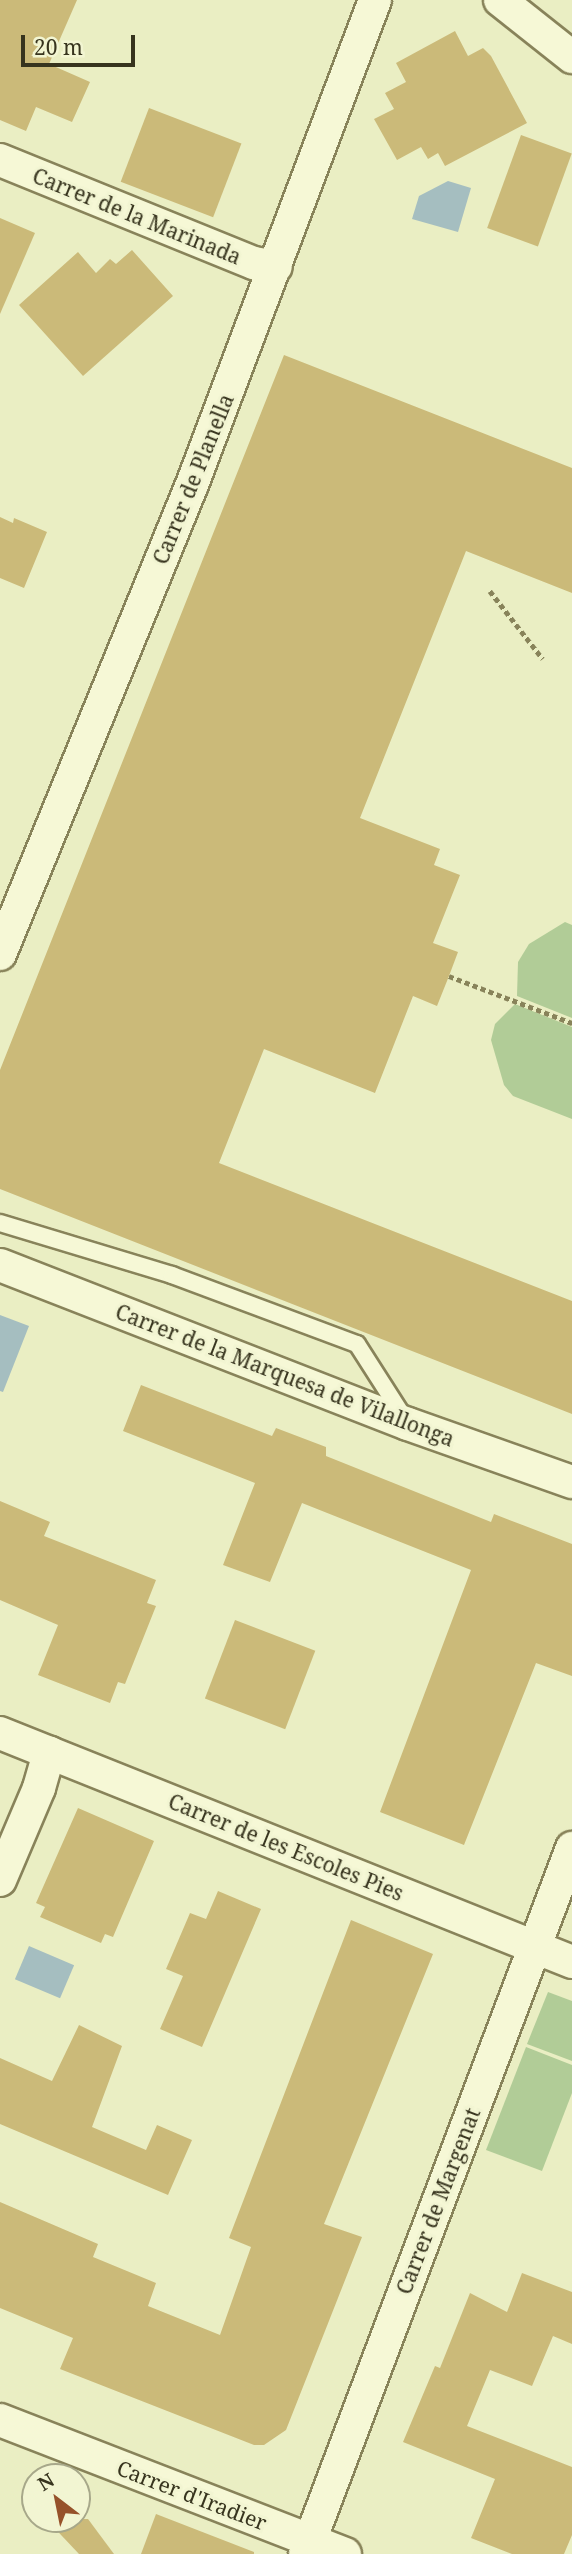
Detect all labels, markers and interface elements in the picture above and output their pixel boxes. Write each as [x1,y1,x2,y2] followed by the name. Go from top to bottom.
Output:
[24,21,138,65] scale bar
[34,33,83,61] text: 20 m
[29,163,245,269] street label: Carrer de la Marinada
[147,390,239,568] street label: Carrer de Planella
[112,1299,458,1451] street label: Carrer de la Marquesa de Vilallonga
[165,1788,407,1906] street label: Carrer de les Escoles Pies
[391,2104,485,2298] street label: Carrer de Margenat
[114,2455,270,2535] street label: Carrer d'Iradier
[21,2463,91,2533] north arrow
[33,2467,59,2497] text: N

